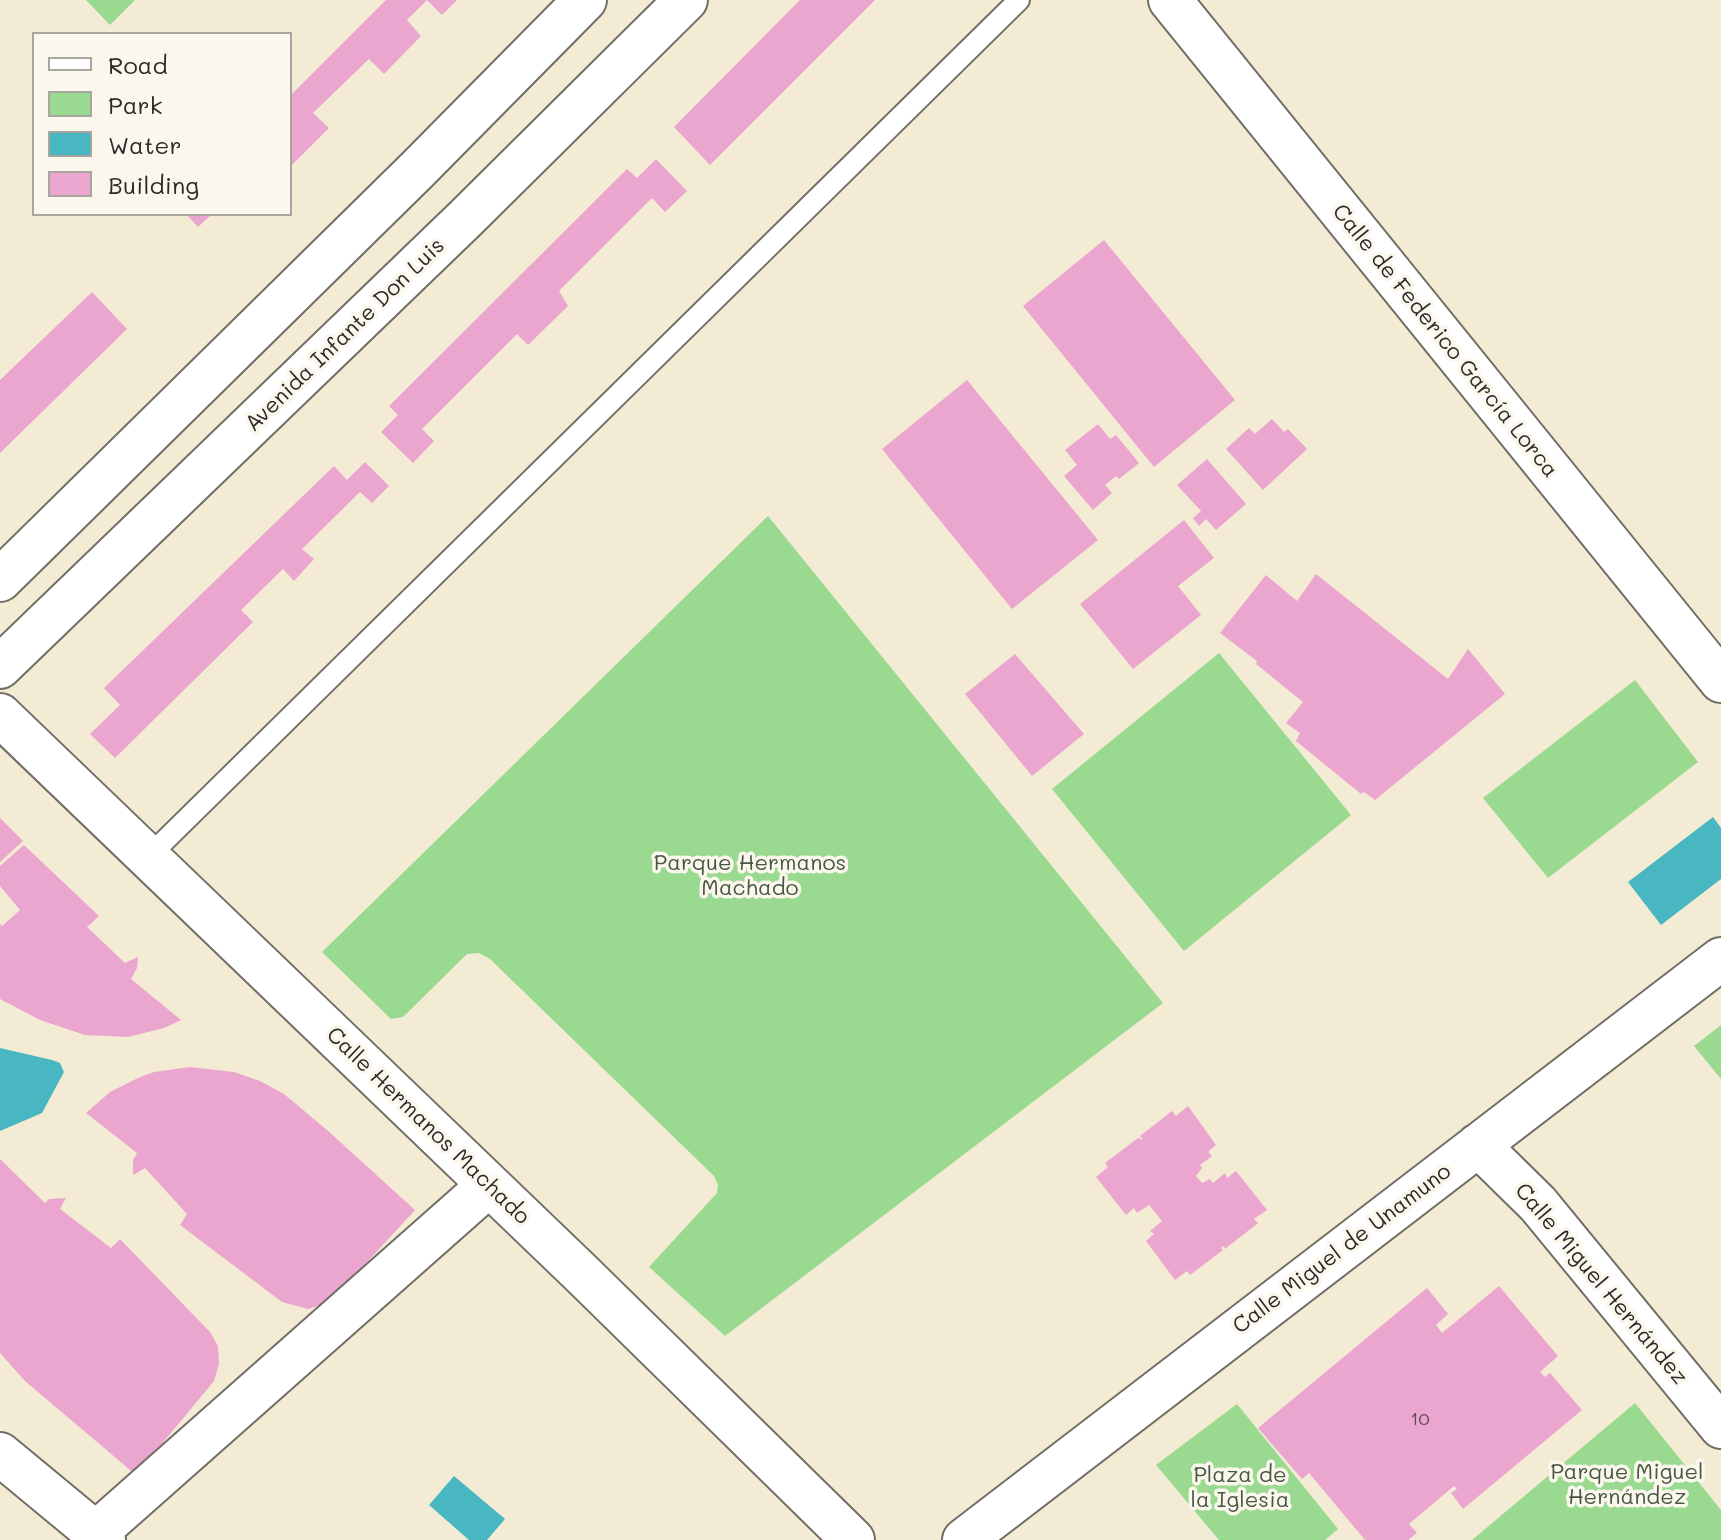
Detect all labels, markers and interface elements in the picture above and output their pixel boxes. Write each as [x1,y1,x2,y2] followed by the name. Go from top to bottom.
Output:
[32,32,292,216] legend
[108,49,168,80] text: Road
[108,89,162,120] text: Park
[108,129,182,160] text: Water
[108,169,199,200] text: Building
[1327,199,1563,483] street label: Calle de Federico García Lorca
[240,233,450,437] street label: Avenida Infante Don Luis
[654,850,846,902] park label: Parque Hermanos Machado
[321,1022,535,1230] street label: Calle Hermanos Machado
[1228,1158,1456,1340] street label: Calle Miguel de Unamuno
[1509,1178,1693,1390] street label: Calle Miguel Hernández
[1410,1408,1430,1430] house number: 10
[1550,1459,1704,1510] park label: Parque Miguel Hernández
[1191,1462,1289,1514] park label: Plaza de la Iglesia

